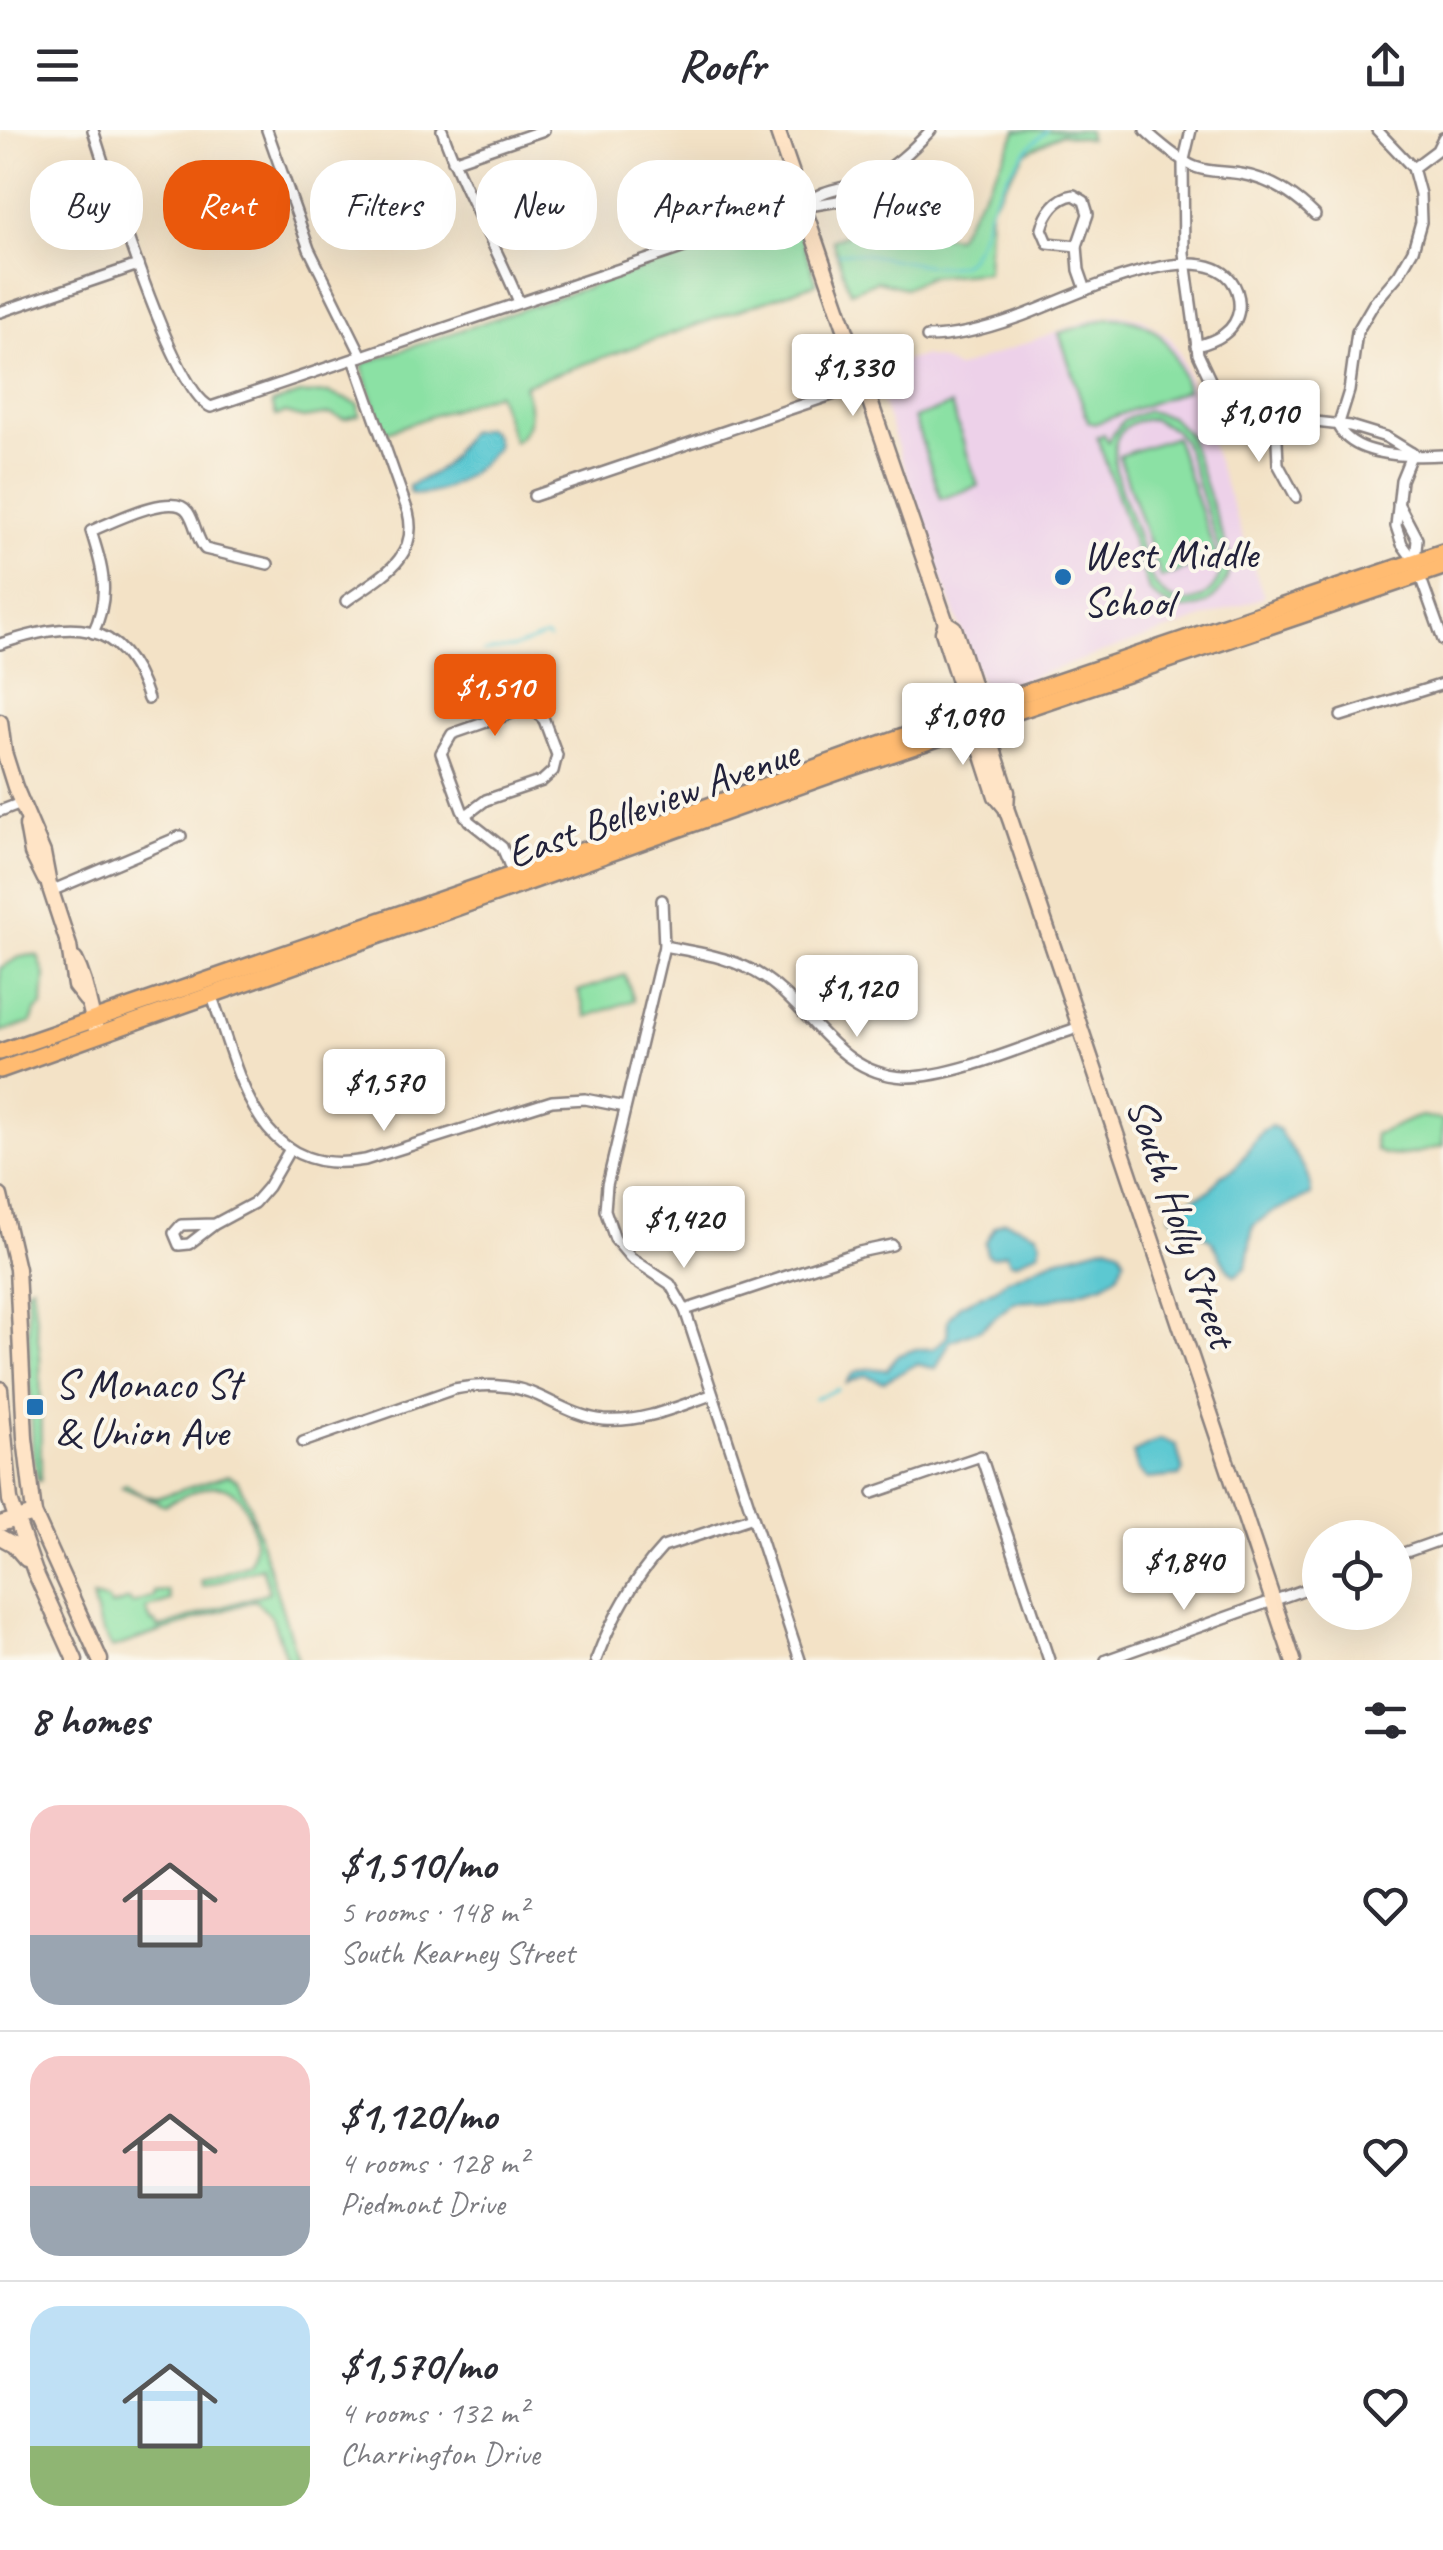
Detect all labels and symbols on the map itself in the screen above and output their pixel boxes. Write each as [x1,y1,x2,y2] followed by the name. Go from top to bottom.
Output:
[772,334,934,419] pin: $1,330
[1178,380,1340,465] pin: $1,010
[1083,528,1260,629] place label: West Middle School
[1052,566,1074,588] marker: West Middle School
[414,654,576,739] pin: $1,510
[882,683,1044,768] pin: $1,090
[500,725,808,881] street label: East Belleview Avenue
[776,955,938,1040] pin: $1,120
[303,1049,465,1134] pin: $1,570
[1114,1091,1250,1358] street label: South Holly Street
[603,1186,765,1271] pin: $1,420
[55,1358,246,1459] place label: S Monaco St & Union Ave
[24,1396,46,1418] marker: S Monaco St & Union Ave
[1103,1528,1265,1613] pin: $1,840

